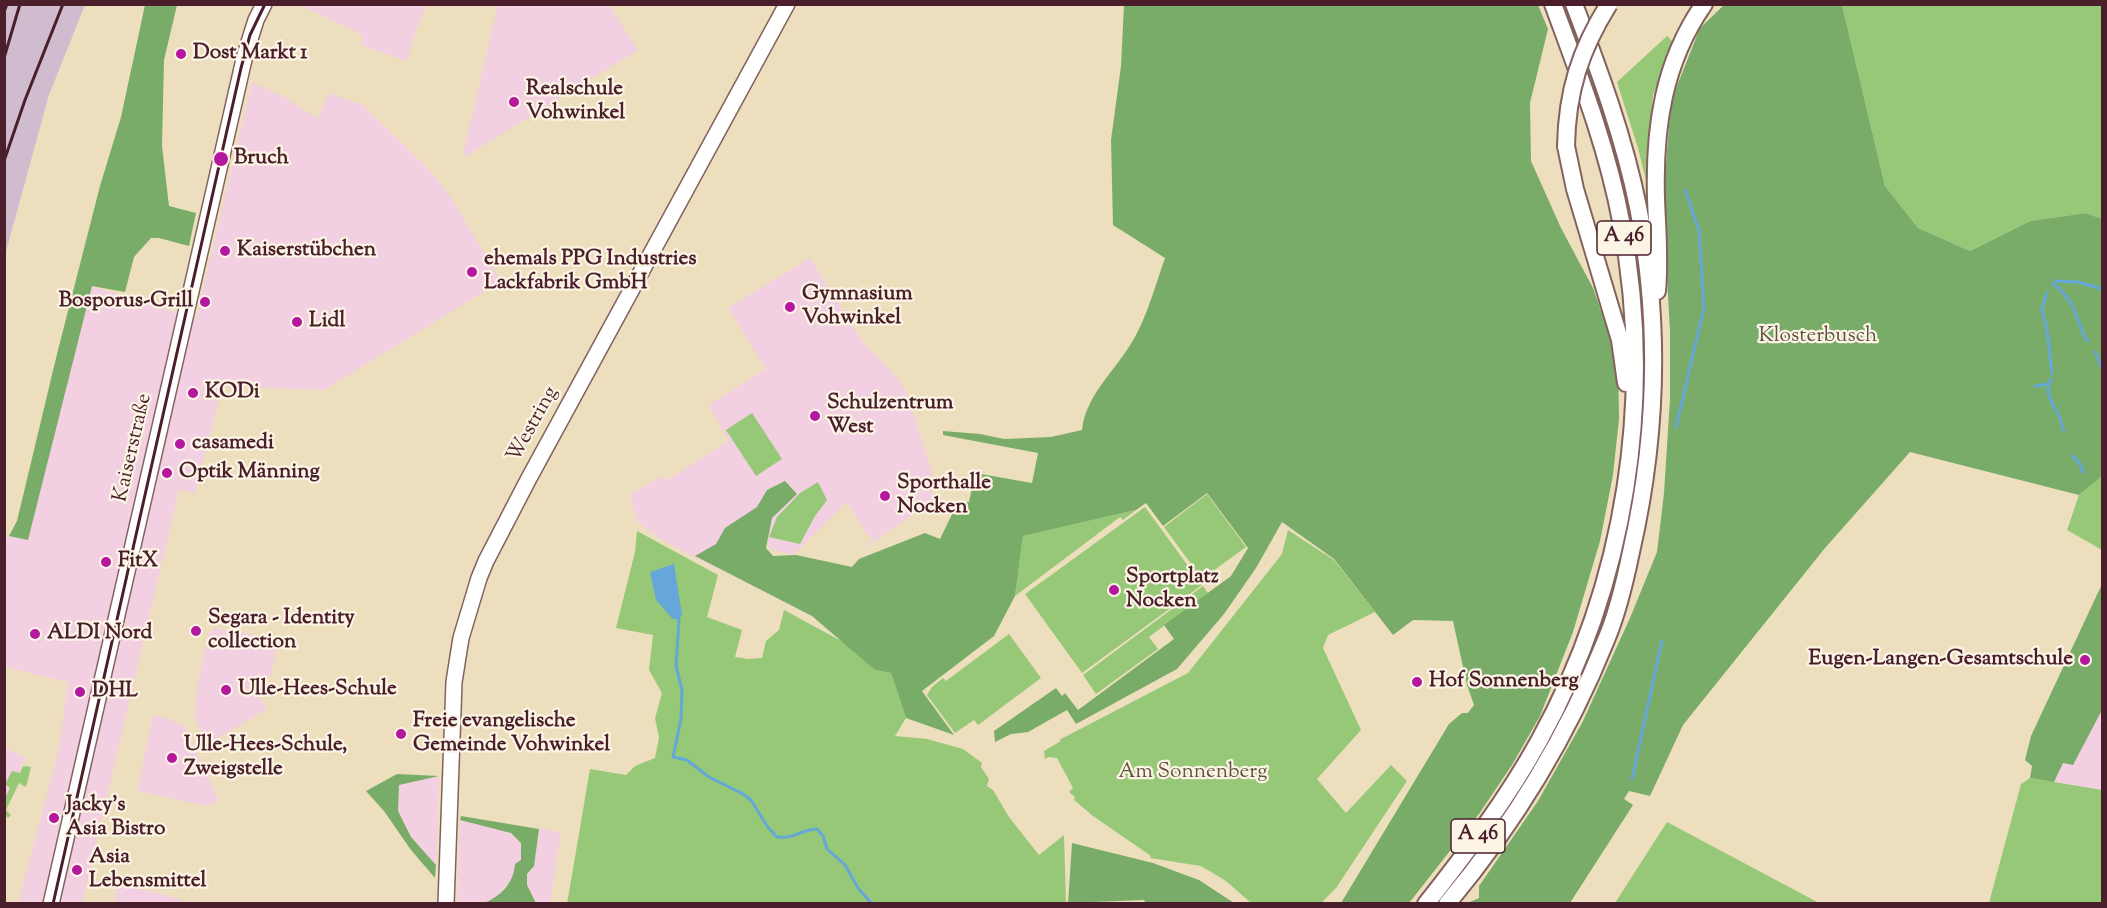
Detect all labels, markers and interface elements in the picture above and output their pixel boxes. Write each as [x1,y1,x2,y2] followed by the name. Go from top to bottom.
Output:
[193,41,308,67] place label: Dost Markt 1
[174,47,188,61] marker: Dost Markt 1
[526,77,625,127] place label: Realschule Vohwinkel
[507,95,521,109] marker: Realschule Vohwinkel
[234,146,289,172] place label: Bruch
[212,150,230,168] marker: Bruch
[1597,221,1651,255] road number: A 46
[237,238,376,264] place label: Kaiserstübchen
[218,244,232,258] marker: Kaiserstübchen
[484,247,697,297] place label: ehemals PPG Industries Lackfabrik GmbH
[465,265,479,279] marker: ehemals PPG Industries Lackfabrik GmbH
[802,282,913,332] place label: Gymnasium Vohwinkel
[59,289,193,315] place label: Bosporus-Grill
[198,295,212,309] marker: Bosporus-Grill
[783,300,797,314] marker: Gymnasium Vohwinkel
[309,309,345,335] place label: Lidl
[290,315,304,329] marker: Lidl
[1759,324,1877,350] park label: Klosterbusch
[205,380,260,406] place label: KODi
[503,383,565,467] street label: Westring
[186,386,200,400] marker: KODi
[109,391,159,505] street label: Kaiserstraße
[827,391,953,441] place label: Schulzentrum West
[808,409,822,423] marker: Schulzentrum West
[192,431,274,457] place label: casamedi
[173,437,187,451] marker: casamedi
[179,460,320,486] place label: Optik Männing
[160,466,174,480] marker: Optik Männing
[897,471,991,521] place label: Sporthalle Nocken
[878,489,892,503] marker: Sporthalle Nocken
[118,549,158,575] place label: FitX
[99,555,113,569] marker: FitX
[1126,565,1219,615] place label: Sportplatz Nocken
[1107,583,1121,597] marker: Sportplatz Nocken
[208,606,355,656] place label: Segara - Identity collection
[47,621,152,647] place label: ALDI Nord
[189,624,203,638] marker: Segara - Identity collection
[28,627,42,641] marker: ALDI Nord
[1809,647,2073,673] place label: Eugen-Langen-Gesamtschule
[2078,653,2092,667] marker: Eugen-Langen-Gesamtschule
[1429,669,1579,695] place label: Hof Sonnenberg
[1410,675,1424,689] marker: Hof Sonnenberg
[238,677,397,703] place label: Ulle-Hees-Schule
[92,679,138,705] place label: DHL
[219,683,233,697] marker: Ulle-Hees-Schule
[73,685,87,699] marker: DHL
[413,709,610,759] place label: Freie evangelische Gemeinde Vohwinkel
[394,727,408,741] marker: Freie evangelische Gemeinde Vohwinkel
[184,733,347,783] place label: Ulle-Hees-Schule, Zweigstelle
[165,751,179,765] marker: Ulle-Hees-Schule, Zweigstelle
[1119,760,1267,786] park label: Am Sonnenberg
[66,793,165,843] place label: Jacky's Asia Bistro
[47,811,61,825] marker: Jacky's Asia Bistro
[1451,819,1505,853] road number: A 46
[89,845,206,895] place label: Asia Lebensmittel
[70,863,84,877] marker: Asia Lebensmittel

